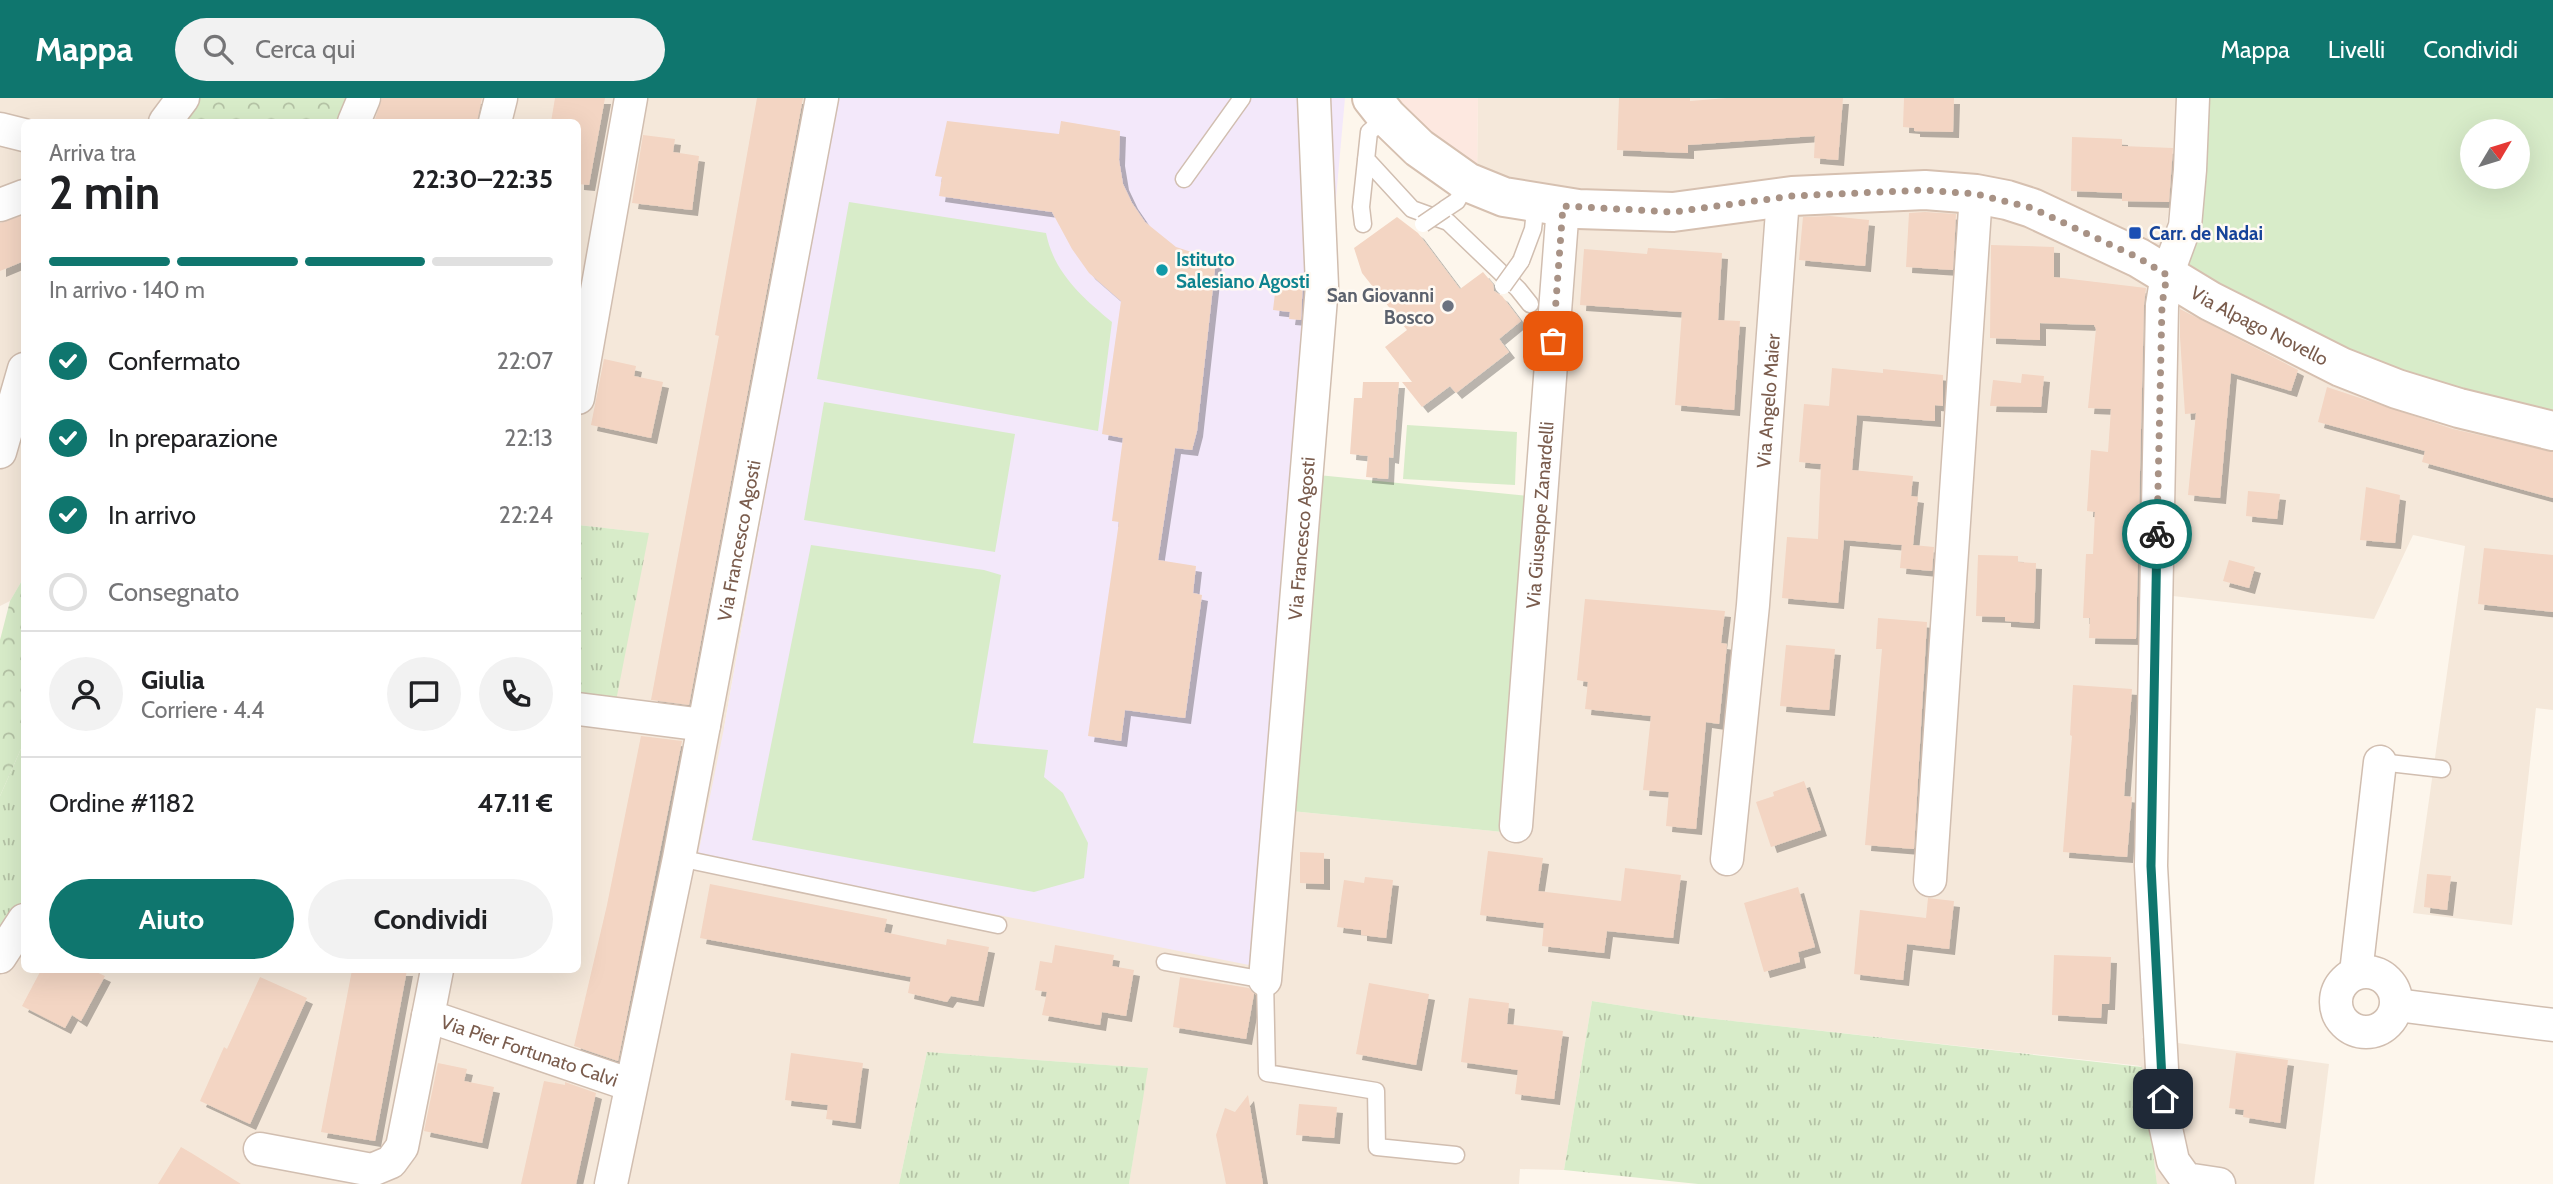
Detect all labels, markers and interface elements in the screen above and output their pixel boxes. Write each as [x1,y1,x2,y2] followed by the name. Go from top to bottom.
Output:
[175,18,665,81] search box
[35,29,133,69] text: Mappa
[199,30,237,68] icon: search
[255,33,356,65] text: Cerca qui
[2221,35,2290,64] text: Mappa
[2328,35,2385,64] text: Livelli
[2423,35,2518,64] text: Condividi
[2460,119,2530,189] north arrow
[2460,119,2530,189] map controls
[49,139,136,167] text: Arriva tra
[412,163,553,195] text: 22:30–22:35
[49,165,160,221] text: 2 min
[2149,222,2263,245] place label: Carr. de Nadai
[2127,225,2143,241] marker: Carr. de Nadai
[1176,248,1310,293] place label: Istituto Salesiano Agosti
[1154,262,1170,278] marker: Istituto Salesiano Agosti
[49,276,205,304] text: In arrivo · 140 m
[2186,281,2332,370] street label: Via Alpago Novello
[1327,284,1434,329] place label: San Giovanni Bosco
[1440,298,1456,314] marker: San Giovanni Bosco
[1523,311,1583,371] pin
[1534,322,1572,360] icon: bag
[1752,333,1784,469] street label: Via Angelo Maier
[49,342,87,380] icon: check
[108,345,240,377] text: Confermato
[497,347,553,375] text: 22:07
[49,419,87,457] icon: check
[1521,421,1558,609] street label: Via Giuseppe Zanardelli
[108,422,278,454] text: In preparazione
[504,424,553,452] text: 22:13
[1283,456,1319,621] street label: Via Francesco Agosti
[712,458,765,623] street label: Via Francesco Agosti
[49,496,87,534] icon: check
[108,499,196,531] text: In arrivo
[2122,499,2192,569] courier
[499,501,553,529] text: 22:24
[2138,515,2176,553] icon: bike
[108,576,239,608] text: Consegnato
[49,657,123,731] button: person
[387,657,461,731] button: chat
[479,657,553,731] button: phone
[141,664,205,696] text: Giulia
[141,696,264,724] text: Corriere · 4.4
[49,787,195,819] text: Ordine #1182
[477,787,553,819] text: 47.11 €
[49,879,294,959] button: Aiuto
[308,879,553,959] button: Condividi
[438,1010,621,1091] street label: Via Pier Fortunato Calvi
[2133,1069,2193,1129] pin
[2144,1080,2182,1118] icon: home

